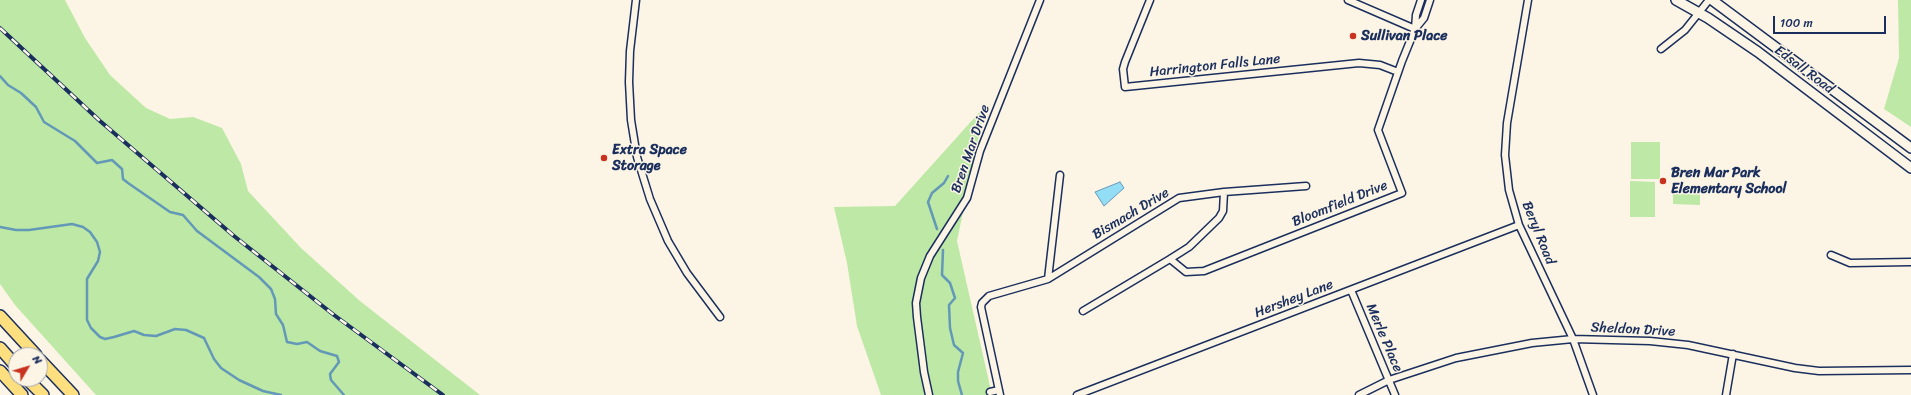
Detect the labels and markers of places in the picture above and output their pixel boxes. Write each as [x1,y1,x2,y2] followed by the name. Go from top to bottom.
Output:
[1361,28,1448,44] place label: Sullivan Place
[1348,31,1358,41] marker: Sullivan Place
[612,142,687,174] place label: Extra Space Storage
[599,153,609,163] marker: Extra Space Storage
[1671,165,1787,198] place label: Bren Mar Park Elementary School
[1658,176,1668,186] marker: Bren Mar Park Elementary School

